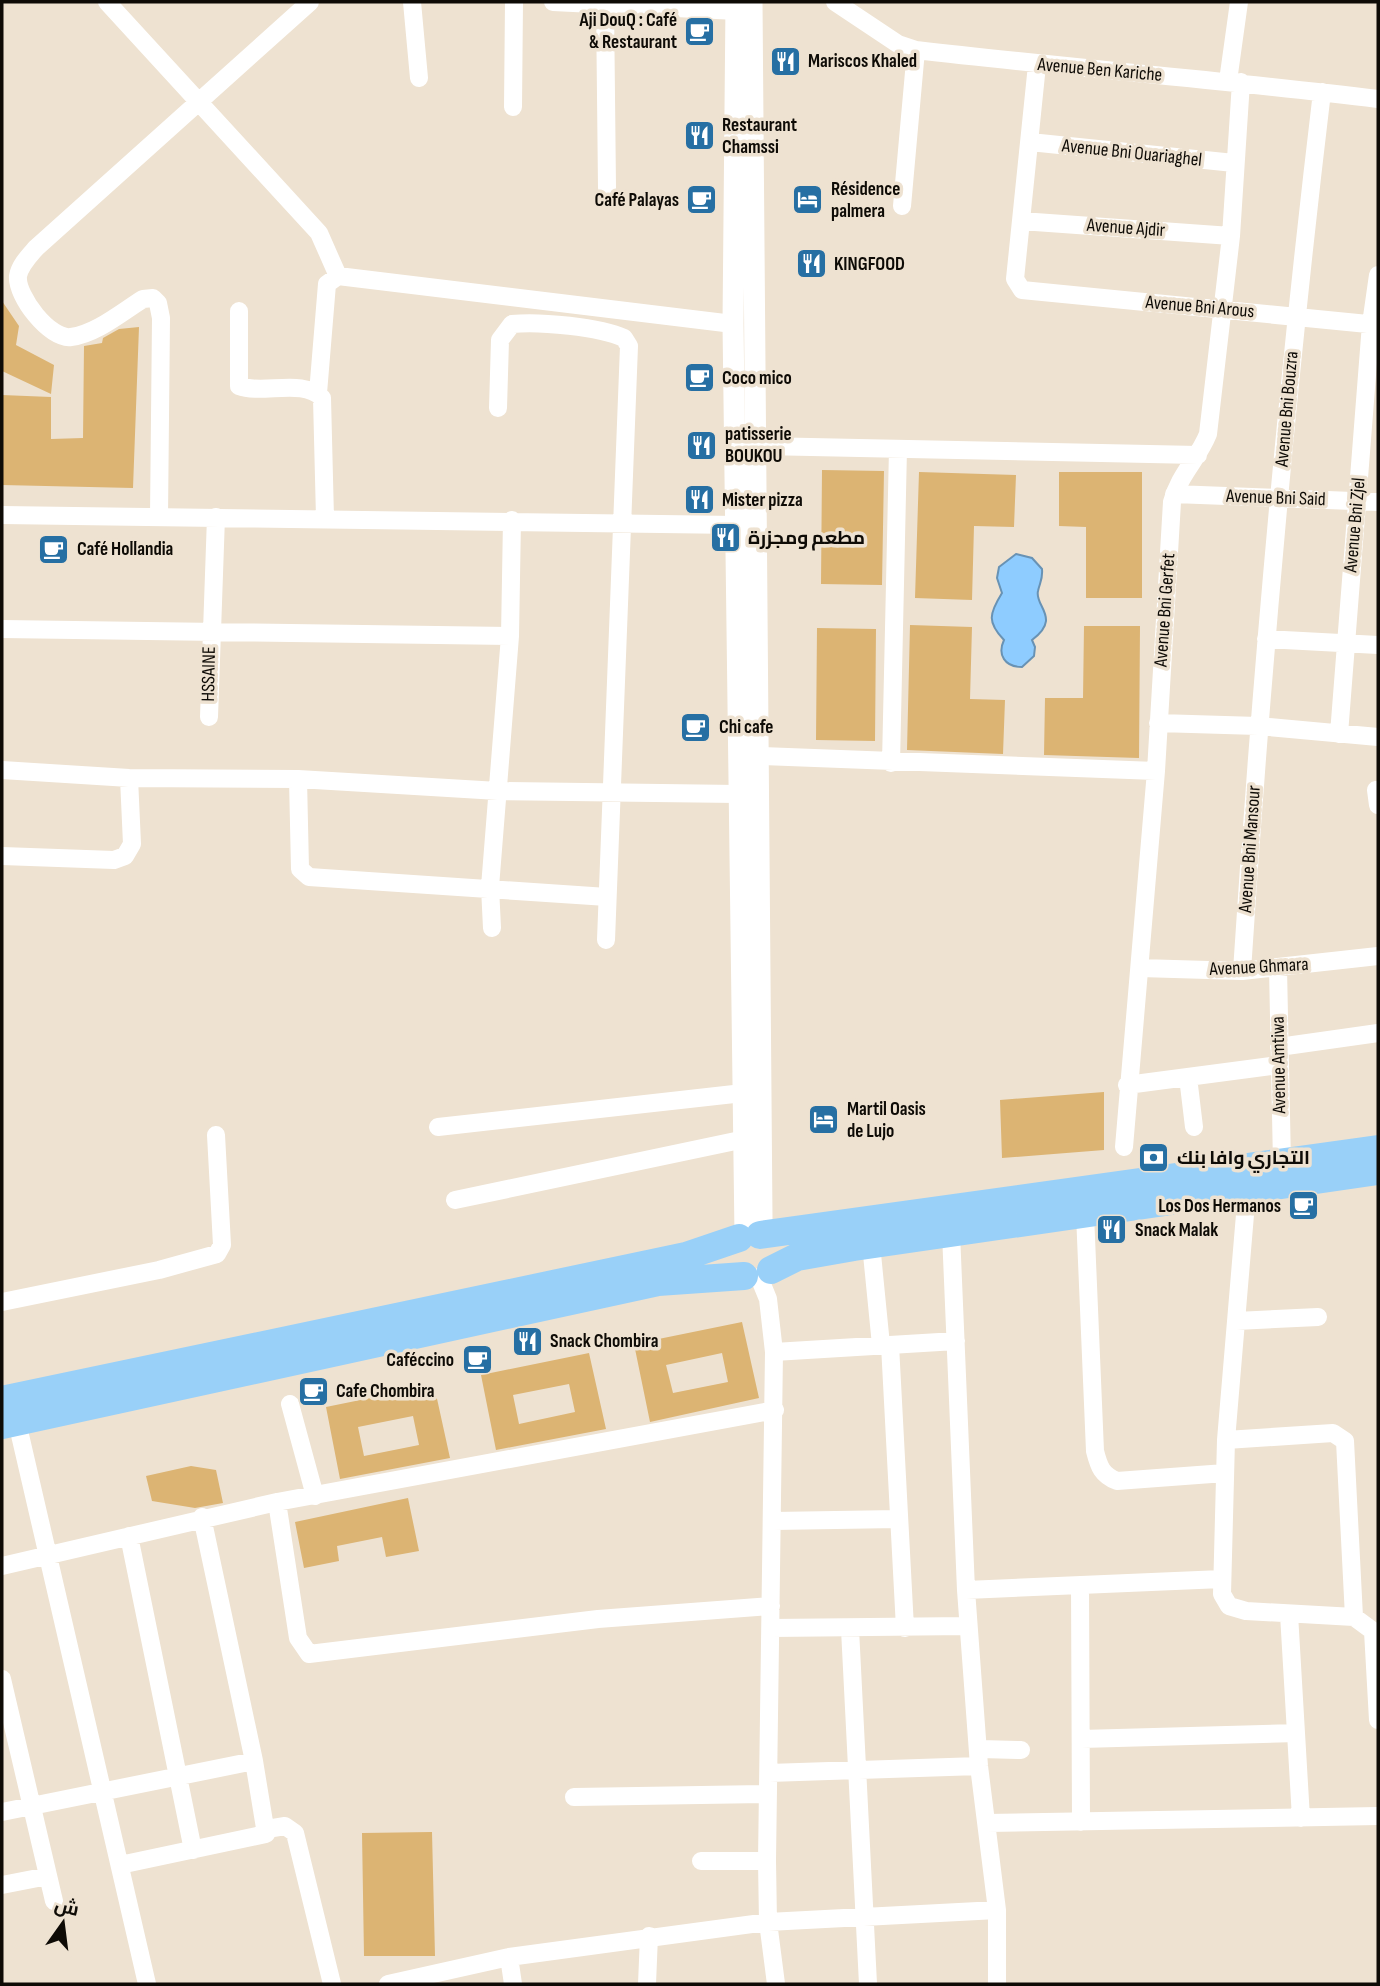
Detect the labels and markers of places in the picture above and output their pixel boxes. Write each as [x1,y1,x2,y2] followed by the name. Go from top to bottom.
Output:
[578,9,677,54] place label: Aji DouQ : Café & Restaurant
[683,14,717,48] cafe icon: Aji DouQ : Café & Restaurant
[768,44,802,78] restaurant icon: Mariscos Khaled
[808,50,917,73] place label: Mariscos Khaled
[722,114,797,159] place label: Restaurant Chamssi
[682,119,716,153] restaurant icon: Restaurant Chamssi
[831,178,900,223] place label: Résidence palmera
[685,183,719,217] cafe icon: Café Palayas
[791,183,825,217] hotel icon: Résidence palmera
[595,189,679,212] place label: Café Palayas
[794,247,828,281] restaurant icon: KINGFOOD
[834,253,905,276] place label: KINGFOOD
[682,361,716,395] cafe icon: Coco mico
[722,367,792,390] place label: Coco mico
[725,423,792,468] place label: patisserie BOUKOU
[685,428,719,462] restaurant icon: patisserie BOUKOU
[682,483,716,517] restaurant icon: Mister pizza
[722,489,803,512] place label: Mister pizza
[708,521,742,555] restaurant icon: مطعم ومجزرة
[748,527,865,551] place label: مطعم ومجزرة
[37,532,71,566] cafe icon: Café Hollandia
[77,538,173,561] place label: Café Hollandia
[679,710,713,744] cafe icon: Chi cafe
[719,716,773,739] place label: Chi cafe
[847,1098,926,1143] place label: Martil Oasis de Lujo
[807,1103,841,1137] hotel icon: Martil Oasis de Lujo
[1137,1141,1171,1175] bank icon: التجاري وافا بنك
[1177,1147,1310,1173] place label: التجاري وافا بنك
[1287,1189,1321,1223] cafe icon: Los Dos Hermanos
[1158,1195,1281,1218] place label: Los Dos Hermanos
[1095,1213,1129,1247] restaurant icon: Snack Malak
[1135,1219,1218,1242] place label: Snack Malak
[510,1324,544,1358] restaurant icon: Snack Chombira
[550,1330,658,1353] place label: Snack Chombira
[460,1343,494,1377] cafe icon: Caféccino
[386,1349,454,1372] place label: Caféccino
[296,1374,330,1408] cafe icon: Cafe Chombira
[336,1380,435,1403] place label: Cafe Chombira

